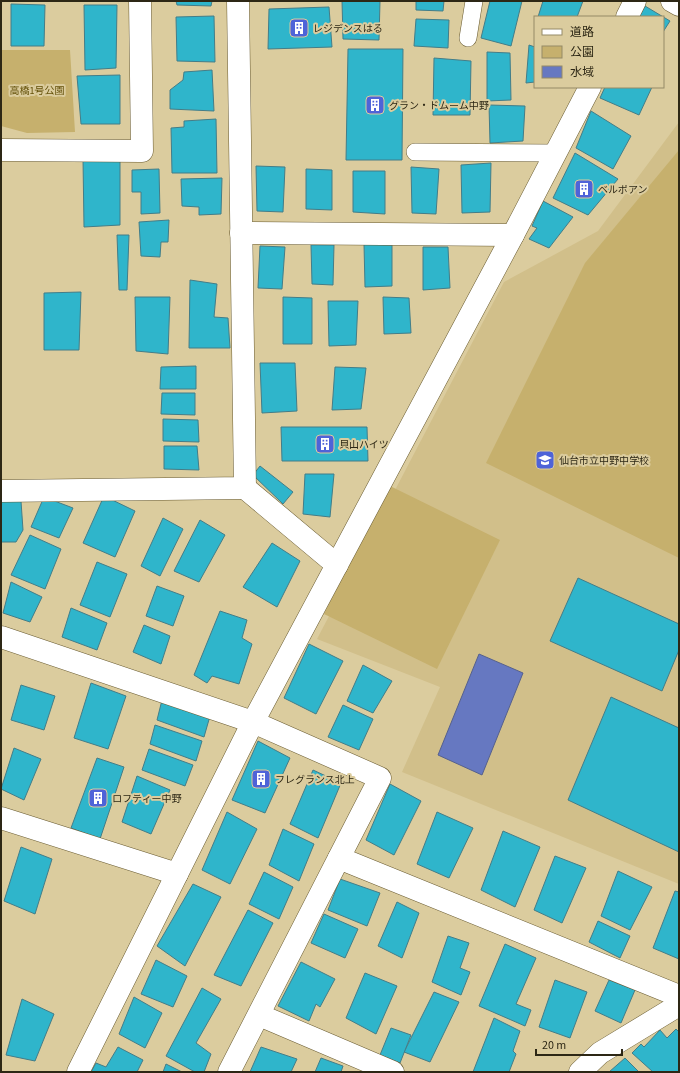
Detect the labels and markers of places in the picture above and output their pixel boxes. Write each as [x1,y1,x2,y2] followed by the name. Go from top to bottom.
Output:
[288,17,310,39] building icon: レジデンスはる
[313,22,383,36] place label: レジデンスはる
[364,94,386,116] building icon: グラン・ドムーム中野
[389,99,489,113] place label: グラン・ドムーム中野
[573,178,595,200] building icon: ベルポアン
[598,183,648,197] place label: ベルポアン
[314,433,336,455] building icon: 貝山ハイツ
[339,438,389,452] place label: 貝山ハイツ
[534,449,556,471] school or university icon: 仙台市立中野中学校
[559,454,649,468] place label: 仙台市立中野中学校
[250,768,272,790] building icon: フレグランス北上
[275,773,355,787] place label: フレグランス北上
[87,787,109,809] building icon: ロフティー中野
[112,792,181,806] place label: ロフティー中野

